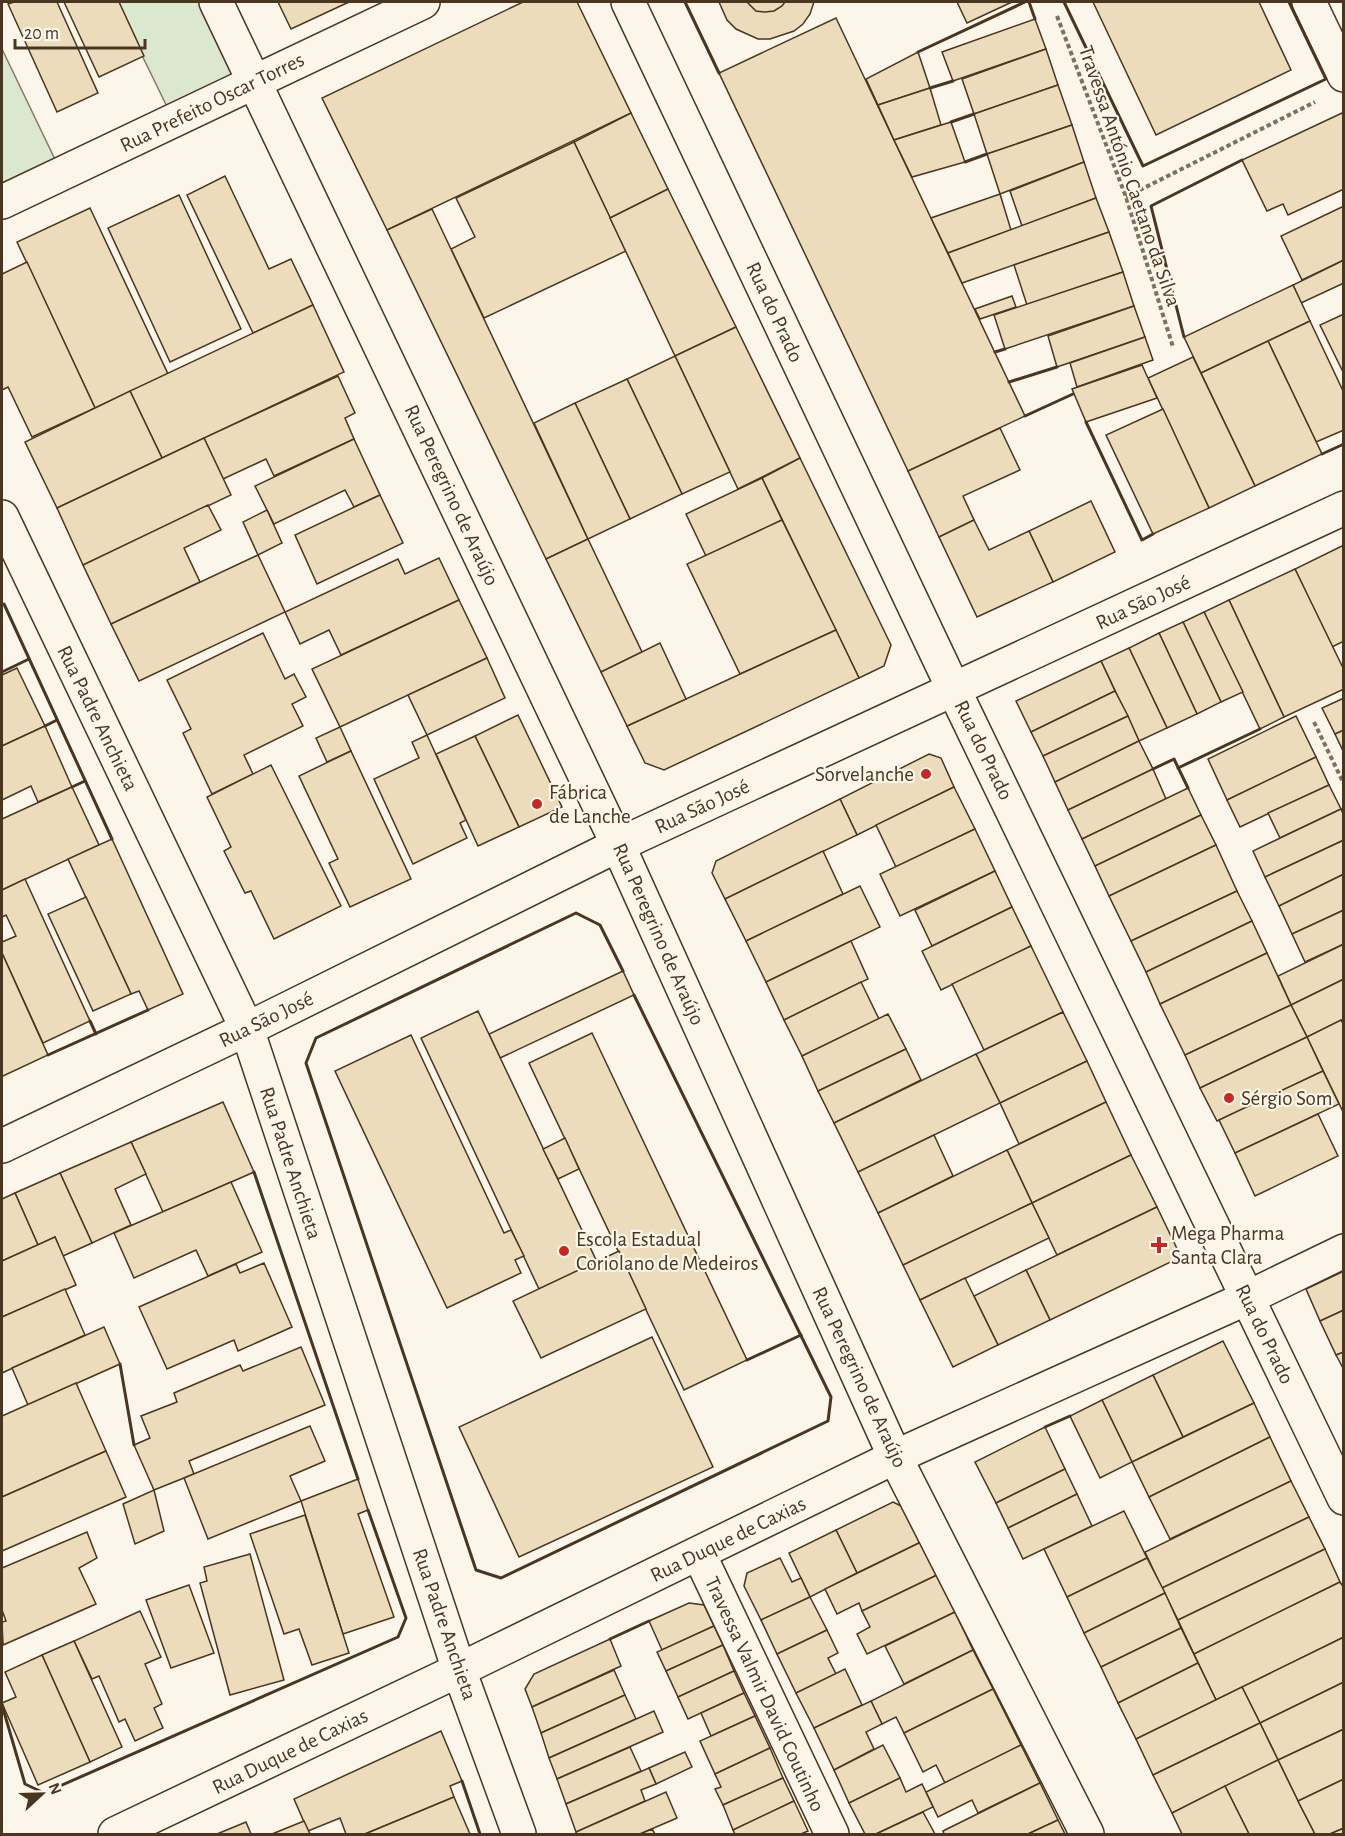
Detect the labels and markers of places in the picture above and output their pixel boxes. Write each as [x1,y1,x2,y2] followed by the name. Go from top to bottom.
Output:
[815,764,914,785] place label: Sorvelanche
[919,767,933,781] marker: Sorvelanche
[549,782,631,827] place label: Fábrica de Lanche
[530,797,544,811] marker: Fábrica de Lanche
[1241,1088,1332,1109] place label: Sérgio Som
[1222,1091,1236,1105] marker: Sérgio Som
[1171,1223,1285,1268] place label: Mega Pharma Santa Clara
[576,1229,758,1274] place label: Escola Estadual Coriolano de Medeiros
[1152,1238,1166,1252] marker: Mega Pharma Santa Clara
[557,1244,571,1258] marker: Escola Estadual Coriolano de Medeiros

